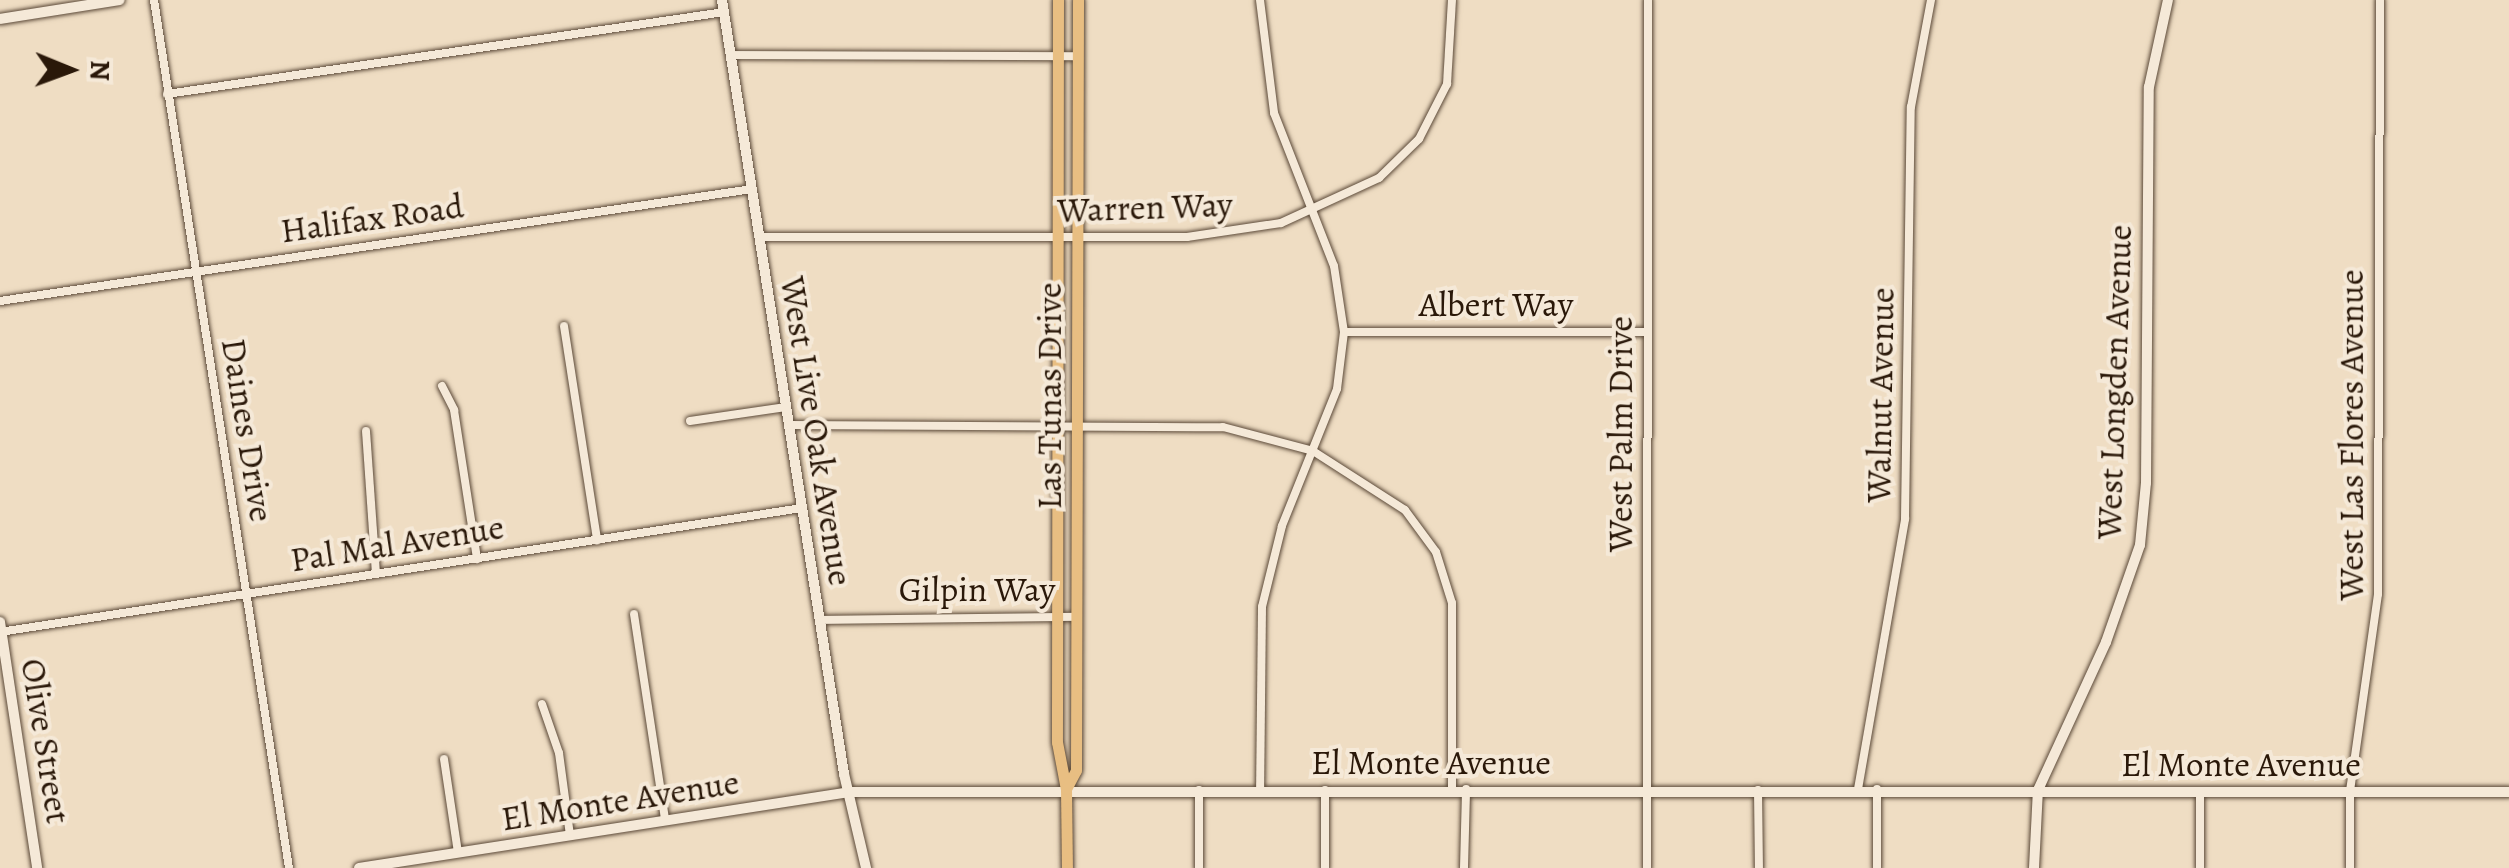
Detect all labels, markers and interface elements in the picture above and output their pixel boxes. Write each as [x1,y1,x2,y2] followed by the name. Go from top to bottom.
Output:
[20,20,120,120] north arrow
[81,60,119,81] text: N
[1057,183,1233,231] street label: Warren Way
[278,184,466,252] street label: Halifax Road
[2088,224,2140,540] street label: West Longden Avenue
[2330,269,2372,601] street label: West Las Flores Avenue
[772,273,862,589] street label: West Live Oak Avenue
[1028,282,1070,510] street label: Las Tunas Drive
[1419,283,1573,325] street label: Albert Way
[1857,287,1903,503] street label: Walnut Avenue
[1599,316,1641,552] street label: West Palm Drive
[213,335,283,525] street label: Daines Drive
[287,505,507,581] street label: Pal Mal Avenue
[899,568,1055,610] street label: Gilpin Way
[12,656,80,826] street label: Olive Street
[1311,741,1551,783] street label: El Monte Avenue
[2121,743,2361,785] street label: El Monte Avenue
[498,760,742,840] street label: El Monte Avenue

